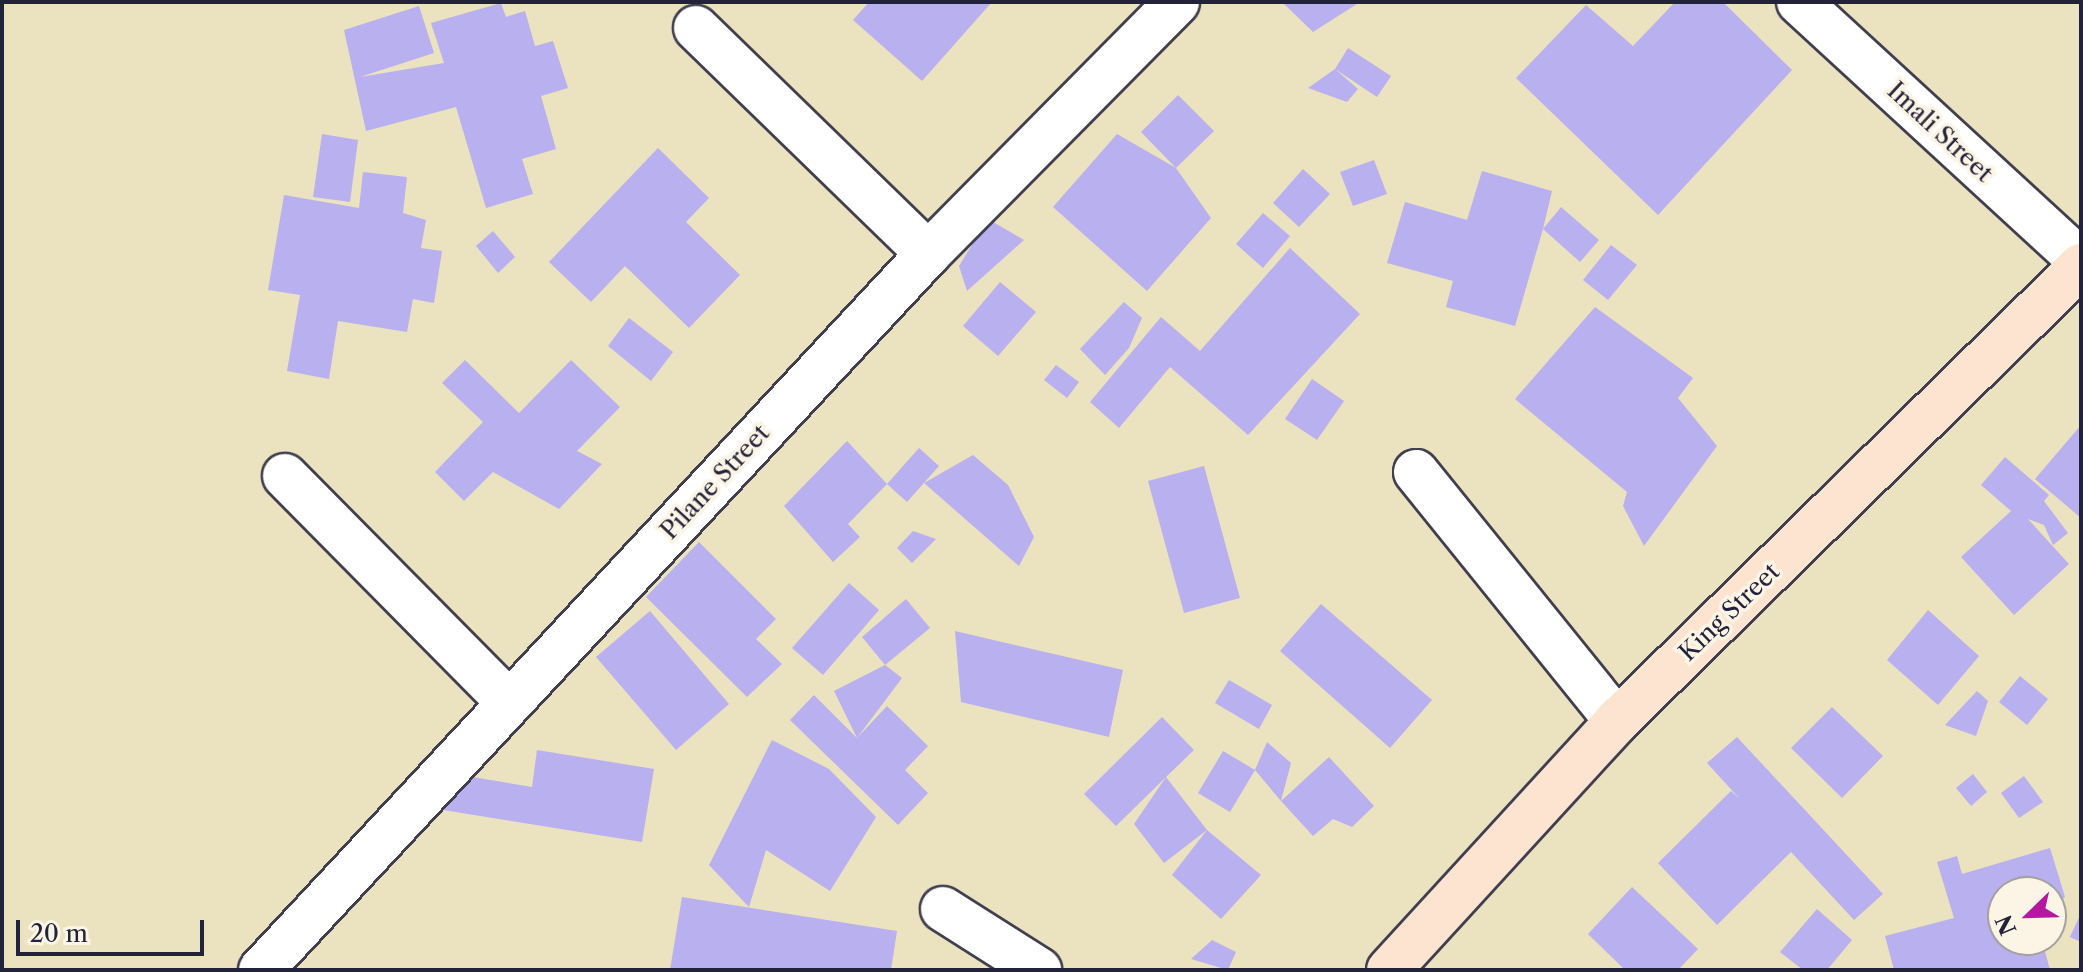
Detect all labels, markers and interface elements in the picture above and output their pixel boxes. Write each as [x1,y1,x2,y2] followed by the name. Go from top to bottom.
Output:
[1882,76,1998,188] street label: Imali Street
[655,419,775,545] street label: Pilane Street
[1673,557,1785,667] street label: King Street
[1987,876,2067,956] north arrow
[20,904,208,954] scale bar
[1990,911,2022,939] text: N
[30,919,88,948] text: 20 m

